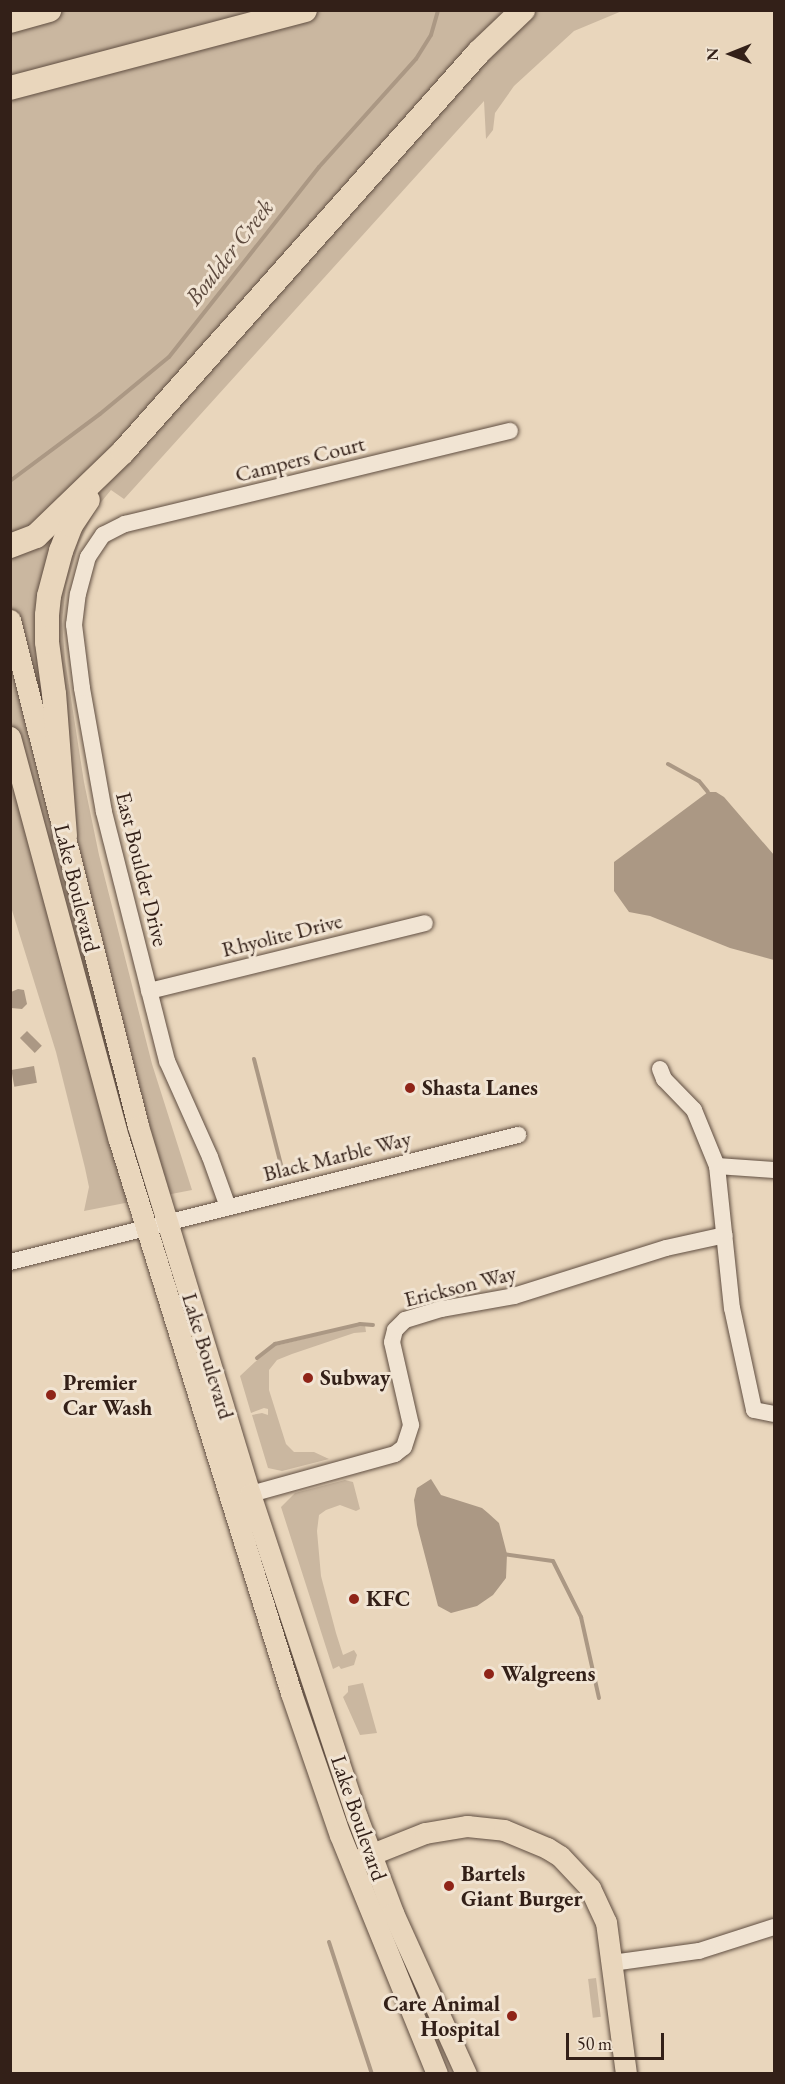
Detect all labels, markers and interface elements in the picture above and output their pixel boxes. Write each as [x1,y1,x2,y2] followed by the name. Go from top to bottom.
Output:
[701,24,761,84] north arrow
[702,48,723,61] text: N
[179,193,279,311] water label: Boulder Creek
[232,430,368,488] street label: Campers Court
[110,789,174,949] street label: East Boulder Drive
[48,821,106,955] street label: Lake Boulevard
[219,907,345,963] street label: Rhyolite Drive
[422,1075,538,1101] place label: Shasta Lanes
[403,1081,417,1095] marker: Shasta Lanes
[260,1125,414,1187] street label: Black Marble Way
[401,1259,519,1313] street label: Erickson Way
[176,1290,240,1422] street label: Lake Boulevard
[320,1365,390,1391] place label: Subway
[63,1369,152,1420] place label: Premier Car Wash
[301,1371,315,1385] marker: Subway
[44,1388,58,1402] marker: Premier Car Wash
[366,1586,410,1612] place label: KFC
[347,1592,361,1606] marker: KFC
[501,1661,595,1687] place label: Walgreens
[482,1667,496,1681] marker: Walgreens
[325,1752,393,1884] street label: Lake Boulevard
[461,1860,583,1912] place label: Bartels Giant Burger
[442,1879,456,1893] marker: Bartels Giant Burger
[383,1990,500,2042] place label: Care Animal Hospital
[505,2009,519,2023] marker: Care Animal Hospital
[569,2021,666,2059] scale bar
[577,2032,612,2055] text: 50 m

